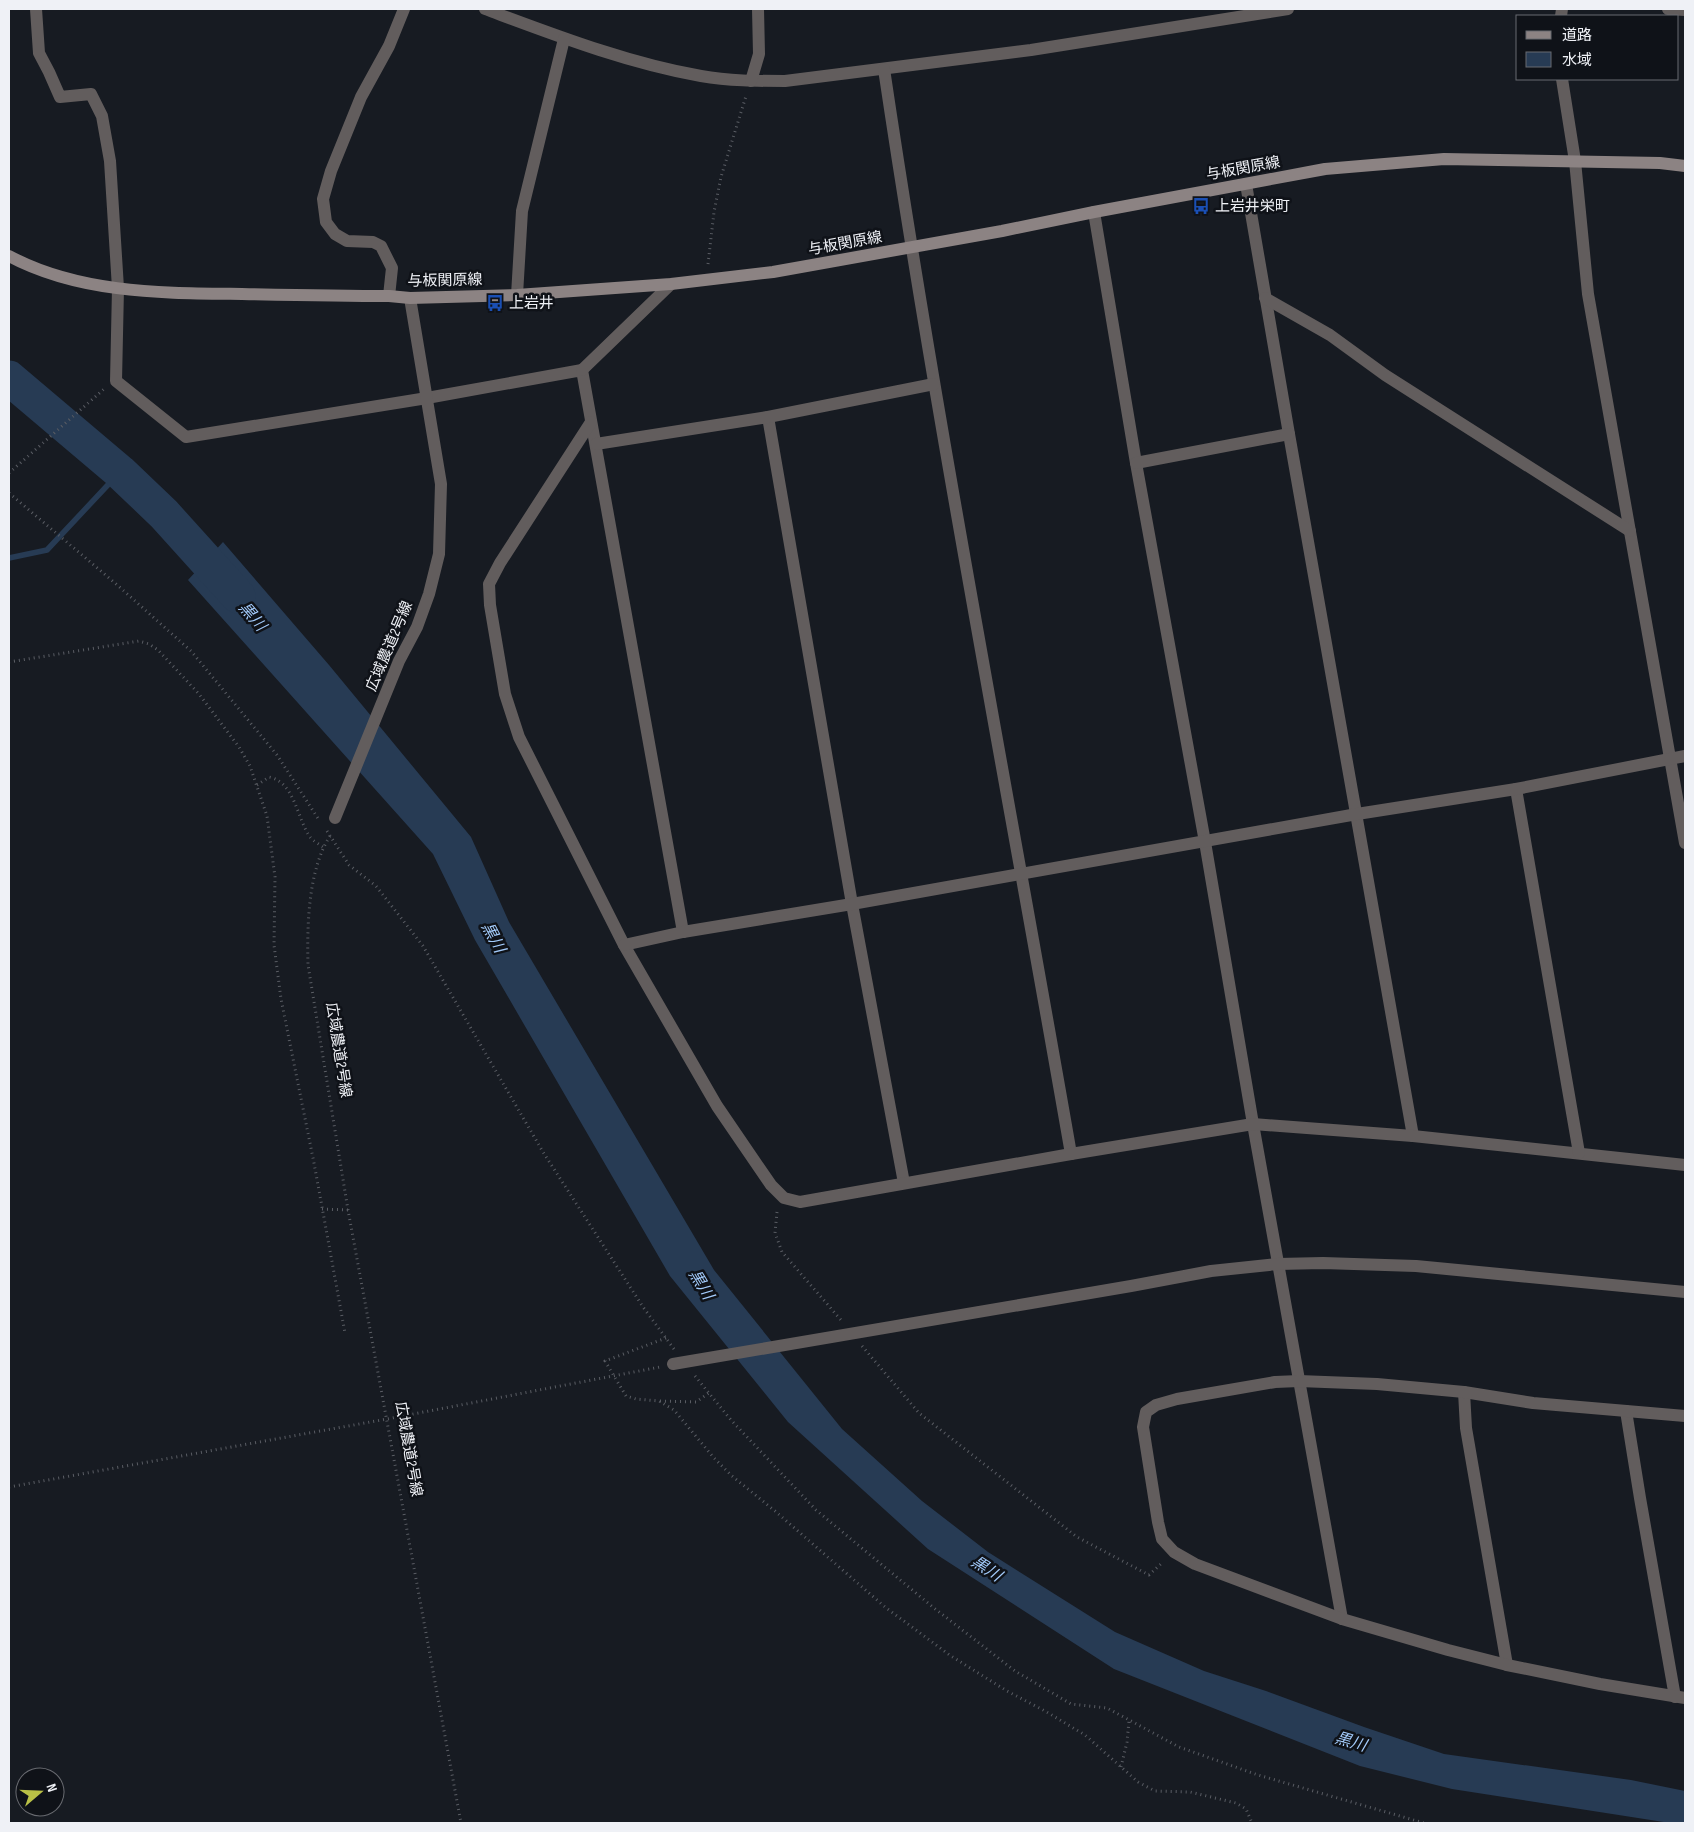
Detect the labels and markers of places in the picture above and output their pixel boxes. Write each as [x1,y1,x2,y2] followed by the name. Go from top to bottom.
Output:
[1191,196,1211,216] bus stop icon: 上岩井栄町
[1215,197,1290,216] place label: 上岩井栄町
[485,293,505,313] bus stop icon: 上岩井
[509,294,554,313] place label: 上岩井

